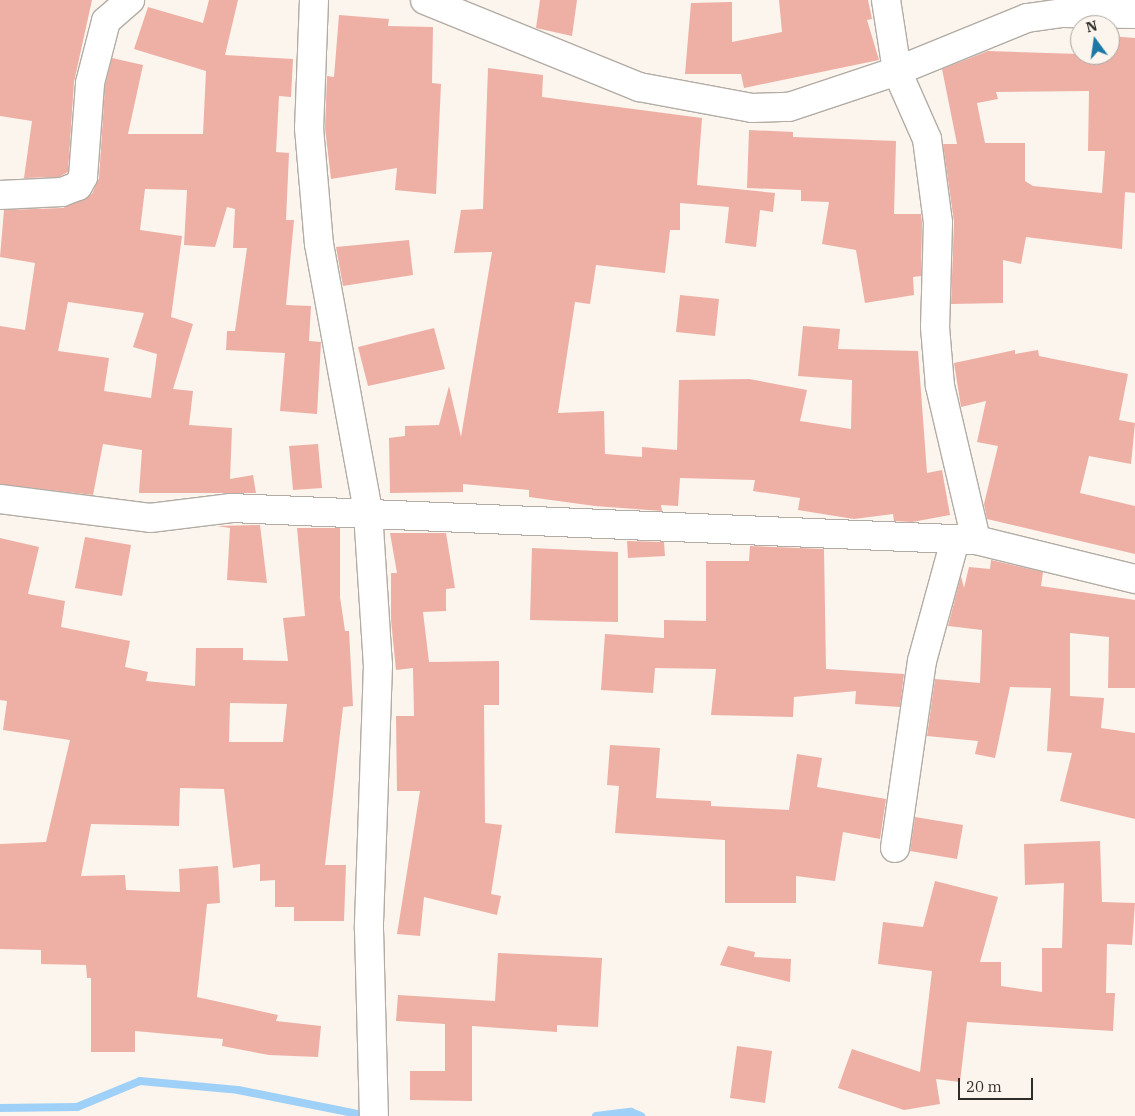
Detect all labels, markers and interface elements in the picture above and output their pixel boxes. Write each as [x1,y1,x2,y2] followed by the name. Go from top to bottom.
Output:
[1070,15,1120,65] north arrow
[1084,16,1099,36] text: N
[960,1068,1035,1100] scale bar
[966,1077,1002,1096] text: 20 m

